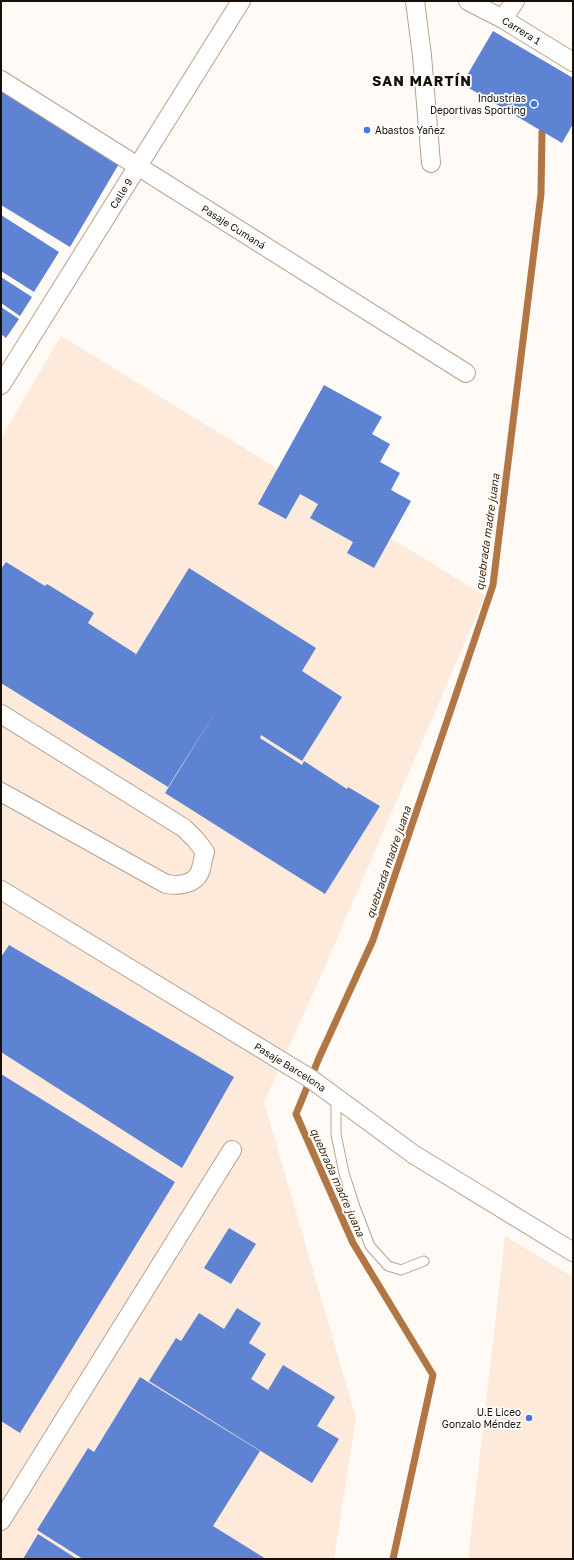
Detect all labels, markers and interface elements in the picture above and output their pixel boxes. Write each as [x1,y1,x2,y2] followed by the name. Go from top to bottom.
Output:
[500,14,543,47] street label: Carrera 1
[372,72,472,89] district label: SAN MARTÍN
[430,92,526,116] place label: Industrias Deportivas Sporting
[529,99,539,109] marker: Industrias Deportivas Sporting
[375,124,445,136] place label: Abastos Yañez
[362,125,372,135] marker: Abastos Yañez
[107,176,135,211] street label: Calle 9
[199,202,268,251] street label: Pasaje Cumaná
[472,472,503,591] water label: quebrada madre juana
[363,804,414,920] water label: quebrada madre juana
[252,1040,328,1094] street label: Pasaje Barcelona
[307,1126,368,1239] water label: quebrada madre juana
[442,1406,521,1430] place label: U.E Liceo Gonzalo Méndez
[524,1413,534,1423] marker: U.E Liceo Gonzalo Méndez

